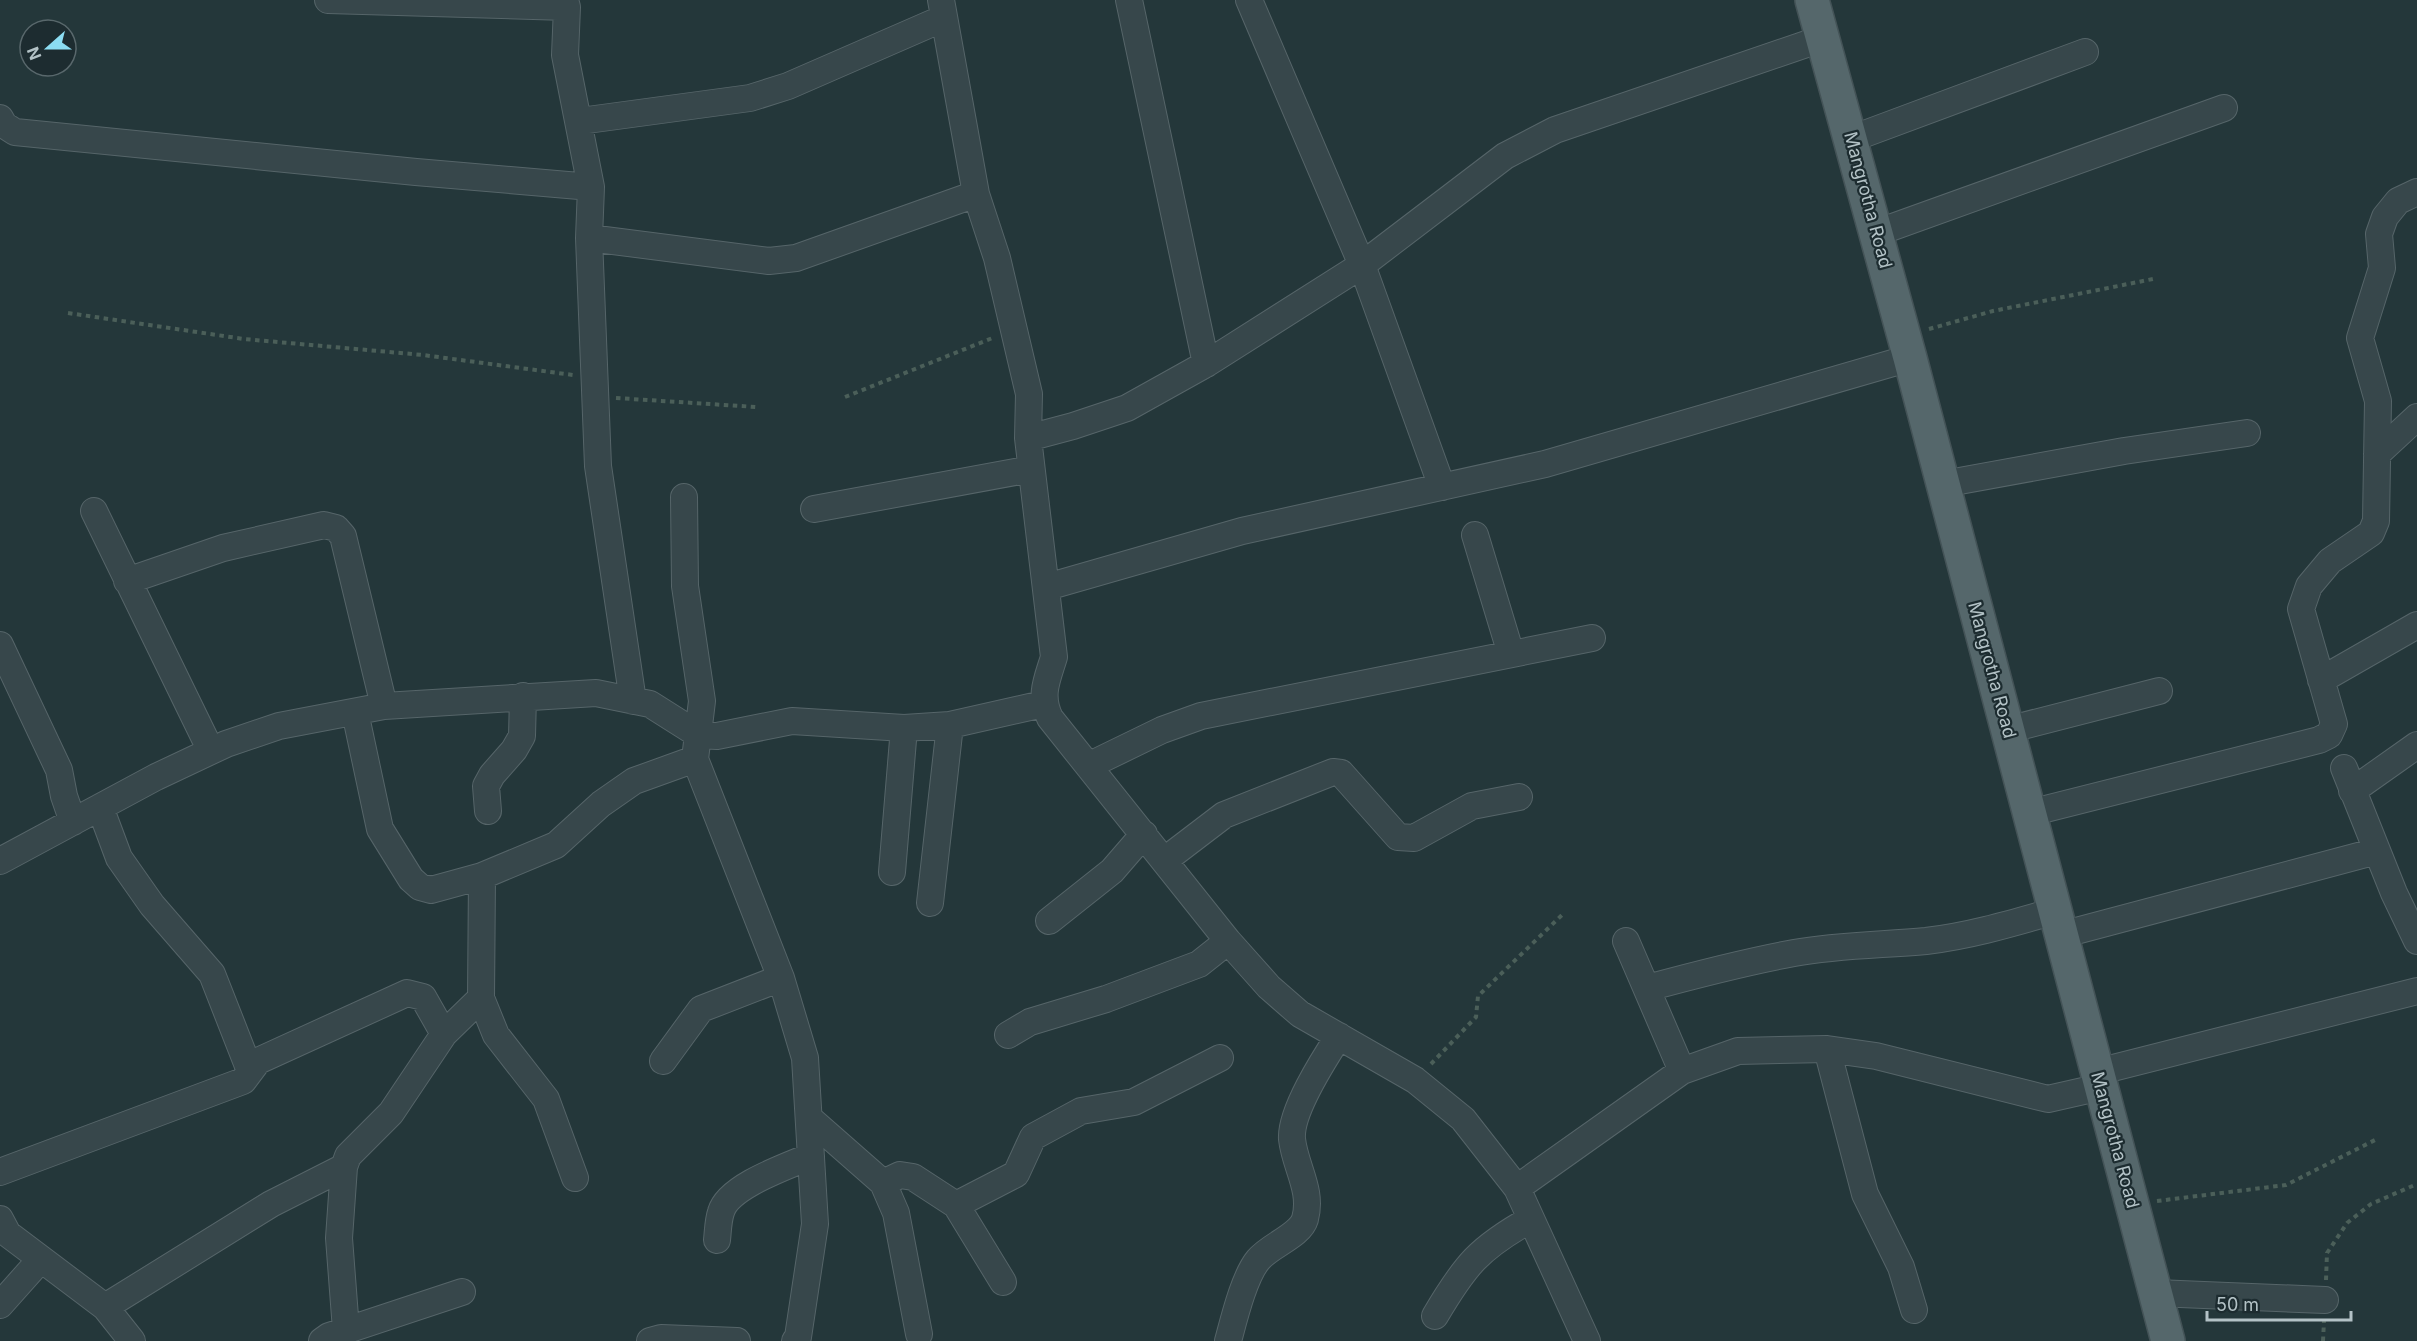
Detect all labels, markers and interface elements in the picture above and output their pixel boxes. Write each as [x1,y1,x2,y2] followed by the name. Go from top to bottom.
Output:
[18,18,78,78] north arrow
[22,44,46,63] text: N
[1840,129,1897,270] street label: Mangrotha Road
[1964,599,2021,740] street label: Mangrotha Road
[2087,1069,2144,1210] street label: Mangrotha Road
[2207,1284,2351,1322] scale bar
[2216,1294,2259,1315] text: 50 m

